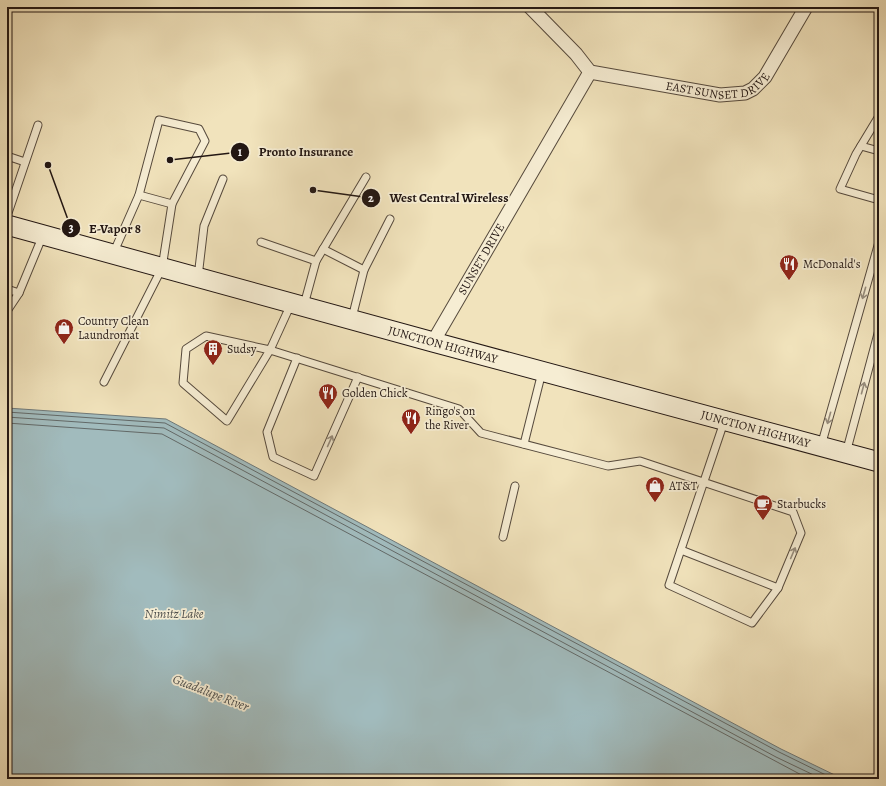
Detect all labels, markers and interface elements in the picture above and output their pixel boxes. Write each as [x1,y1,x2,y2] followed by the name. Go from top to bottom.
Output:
[665,70,774,103] street label: EAST SUNSET DRIVE
[230,139,361,164] callout: Pronto Insurance
[259,143,353,160] text: Pronto Insurance
[238,144,243,160] text: 1
[361,185,516,210] callout: West Central Wireless
[389,189,508,206] text: West Central Wireless
[368,190,374,206] text: 2
[61,215,149,240] callout: E-Vapor 8
[68,220,74,236] text: 3
[89,220,141,237] text: E-Vapor 8
[454,220,508,298] street label: SUNSET DRIVE
[778,253,800,281] restaurant icon: McDonald's
[803,256,861,272] place label: McDonald's
[860,286,868,299] one-way arrow
[78,313,149,343] place label: Country Clean Laundromat
[53,317,75,345] shop icon: Country Clean Laundromat
[386,322,500,367] street label: JUNCTION HIGHWAY
[202,338,224,366] building icon: Sudsy
[227,341,257,357] place label: Sudsy
[317,382,339,410] restaurant icon: Golden Chick
[860,382,868,395] one-way arrow
[342,385,408,401] place label: Golden Chick
[425,403,476,433] place label: Ringo's on the River
[699,406,813,451] street label: JUNCTION HIGHWAY
[400,407,422,435] restaurant icon: Ringo's on the River
[825,411,832,424] one-way arrow
[327,435,334,447] one-way arrow
[644,475,666,503] shop icon: AT&T
[668,478,698,494] place label: AT&T
[752,493,774,521] cafe icon: Starbucks
[777,496,826,512] place label: Starbucks
[790,547,797,559] one-way arrow
[145,605,204,622] water label: Nimitz Lake
[170,670,252,715] water label: Guadalupe River

